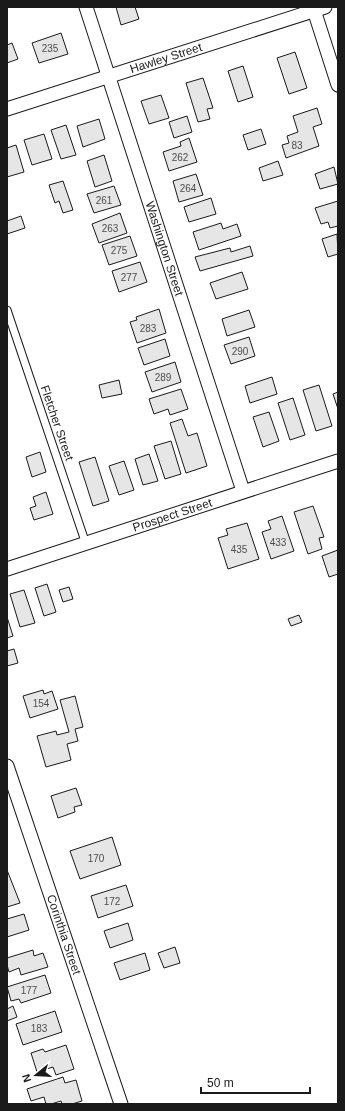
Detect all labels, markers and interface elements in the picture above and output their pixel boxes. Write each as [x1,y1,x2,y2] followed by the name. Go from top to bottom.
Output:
[128,40,204,76] street label: Hawley Street
[42,43,59,54] house number: 235
[291,140,303,151] house number: 83
[172,152,189,163] house number: 262
[180,183,197,194] house number: 264
[96,195,113,206] house number: 261
[143,200,186,298] street label: Washington Street
[102,223,119,234] house number: 263
[111,245,128,256] house number: 275
[121,272,138,283] house number: 277
[140,323,157,334] house number: 283
[232,346,249,357] house number: 290
[155,372,172,383] house number: 289
[38,384,77,463] street label: Fletcher Street
[131,495,215,535] street label: Prospect Street
[270,537,287,548] house number: 433
[231,544,248,555] house number: 435
[33,698,50,709] house number: 154
[88,853,105,864] house number: 170
[44,893,84,977] street label: Corinthia Street
[104,896,121,907] house number: 172
[21,985,38,996] house number: 177
[31,1023,48,1034] house number: 183
[16,1055,56,1095] north arrow
[201,1069,310,1095] scale bar
[20,1072,33,1084] text: N
[207,1076,234,1090] text: 50 m

